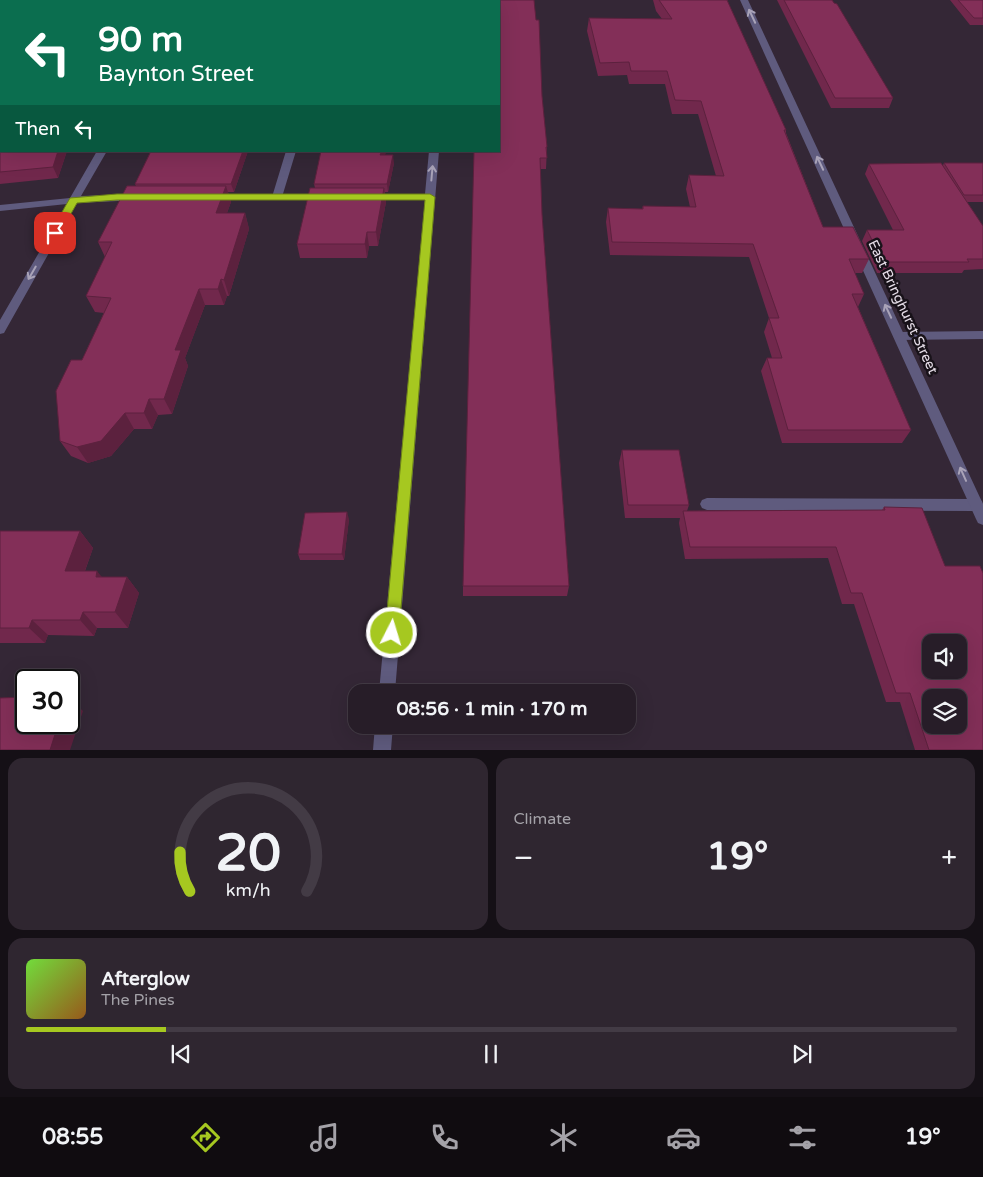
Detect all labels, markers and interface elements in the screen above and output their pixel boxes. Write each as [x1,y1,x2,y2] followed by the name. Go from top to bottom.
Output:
[746,9,756,24] one-way arrow
[98,19,183,61] text: 90 m
[15,20,80,85] icon: left
[98,61,254,87] text: Baynton Street
[70,115,98,143] icon: left
[15,118,60,140] text: Then
[815,156,824,171] one-way arrow
[428,166,437,182] one-way arrow
[34,212,76,254] pin
[41,219,69,247] icon: arrive
[864,237,942,377] street label: East Bringhurst Street
[27,266,37,280] one-way arrow
[883,304,892,319] one-way arrow
[957,467,967,482] one-way arrow
[365,606,417,658] position arrow
[922,634,967,734] map controls
[922,634,967,679] button: sound
[15,669,80,734] speed limit sign: 30
[922,689,967,734] button: layers
[396,698,588,720] text: 08:56 · 1 min · 170 m
[514,809,571,829] text: Climate
[215,822,280,885] text: 20
[706,834,768,880] text: 19°
[514,841,533,875] text: −
[941,841,957,875] text: +
[225,880,270,901] text: km/h
[101,968,190,990] text: Afterglow
[101,990,175,1010] text: The Pines
[167,1040,195,1068] icon: previous
[477,1040,505,1068] icon: pause
[788,1040,816,1068] icon: next
[188,1120,223,1155] icon: directions
[307,1120,342,1155] icon: music
[427,1120,462,1155] icon: phone
[546,1120,581,1155] icon: climate
[666,1120,701,1155] icon: car
[785,1120,820,1155] icon: filters
[42,1124,103,1150] text: 08:55
[905,1124,941,1150] text: 19°

